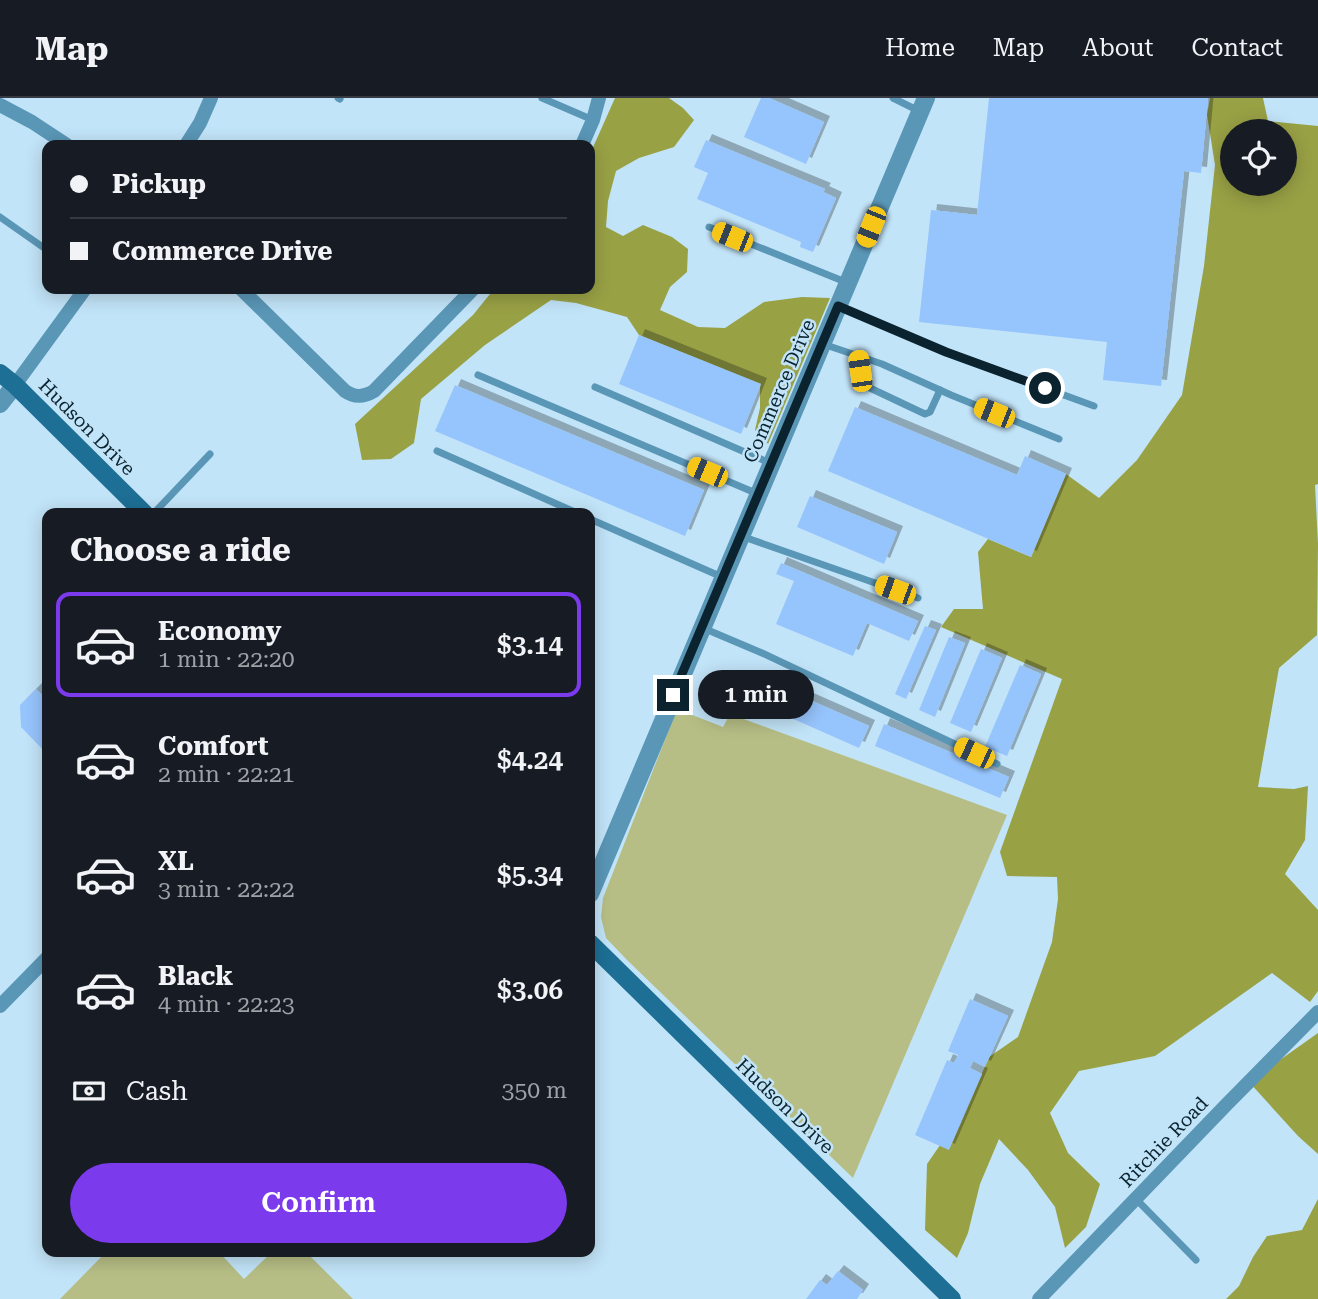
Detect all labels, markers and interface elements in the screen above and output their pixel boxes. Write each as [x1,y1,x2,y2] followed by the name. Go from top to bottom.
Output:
[35,29,109,68] text: Map
[885,34,955,62] text: Home
[993,34,1044,62] text: Map
[1082,34,1153,62] text: About
[1191,34,1283,62] text: Contact
[1220,119,1297,196] map controls
[1220,119,1297,196] button: locate
[112,169,206,199] text: Pickup
[854,204,889,250] car
[709,219,756,255] car
[112,236,333,266] text: Commerce Drive
[738,316,820,466] street label: Commerce Drive
[847,349,874,393] car
[1029,372,1061,404] route start
[34,374,140,480] street label: Hudson Drive
[971,395,1018,431] car
[684,454,731,490] car
[70,531,291,569] text: Choose a ride
[872,573,919,607] car
[74,613,137,676] icon: car
[158,616,281,646] text: Economy
[497,630,563,660] text: $3.14
[158,646,295,673] text: 1 min · 22:20
[698,670,813,720] callout: 1 min
[657,679,689,711] route end
[724,681,788,708] text: 1 min
[74,728,137,791] icon: car
[158,731,268,761] text: Comfort
[951,735,998,771] car
[497,745,563,775] text: $4.24
[158,761,295,788] text: 2 min · 22:21
[74,843,137,906] icon: car
[158,846,194,876] text: XL
[497,860,563,890] text: $5.34
[158,876,295,903] text: 3 min · 22:22
[74,958,137,1021] icon: car
[158,961,233,991] text: Black
[497,975,563,1005] text: $3.06
[158,991,295,1018] text: 4 min · 22:23
[731,1054,839,1158] street label: Hudson Drive
[70,1072,108,1110] icon: cash
[126,1076,188,1106] text: Cash
[502,1077,567,1104] text: 350 m
[1115,1092,1213,1192] street label: Ritchie Road
[70,1163,567,1243] button: Confirm

